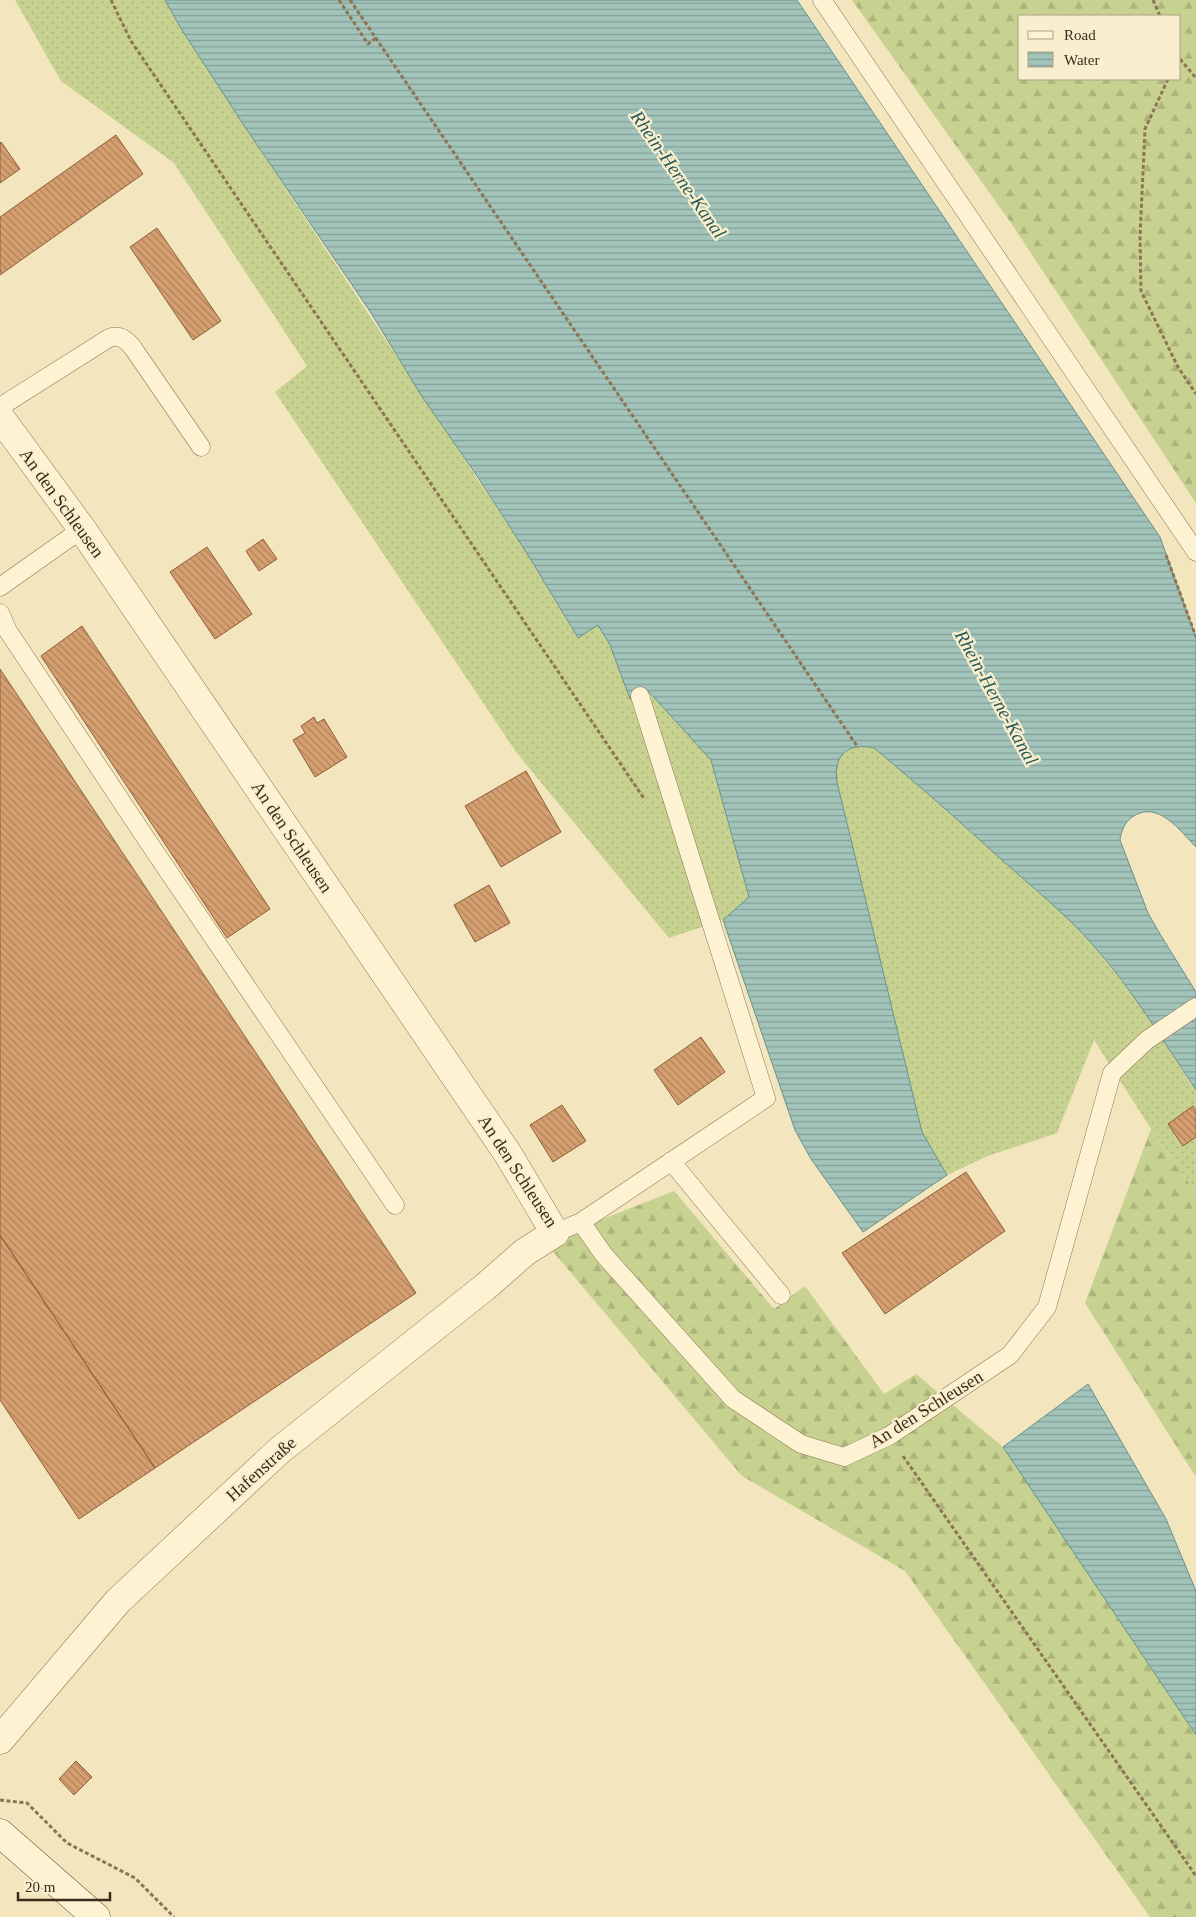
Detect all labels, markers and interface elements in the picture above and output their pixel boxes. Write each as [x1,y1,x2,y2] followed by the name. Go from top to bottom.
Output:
[1018,15,1181,80] legend
[1064,27,1096,43] text: Road
[1064,52,1099,68] text: Water
[626,106,730,242] water label: Rhein-Herne-Kanal
[16,445,108,561] street label: An den Schleusen
[950,625,1042,768] water label: Rhein-Herne-Kanal
[247,778,337,896] street label: An den Schleusen
[474,1111,562,1231] street label: An den Schleusen
[866,1366,986,1452] street label: An den Schleusen
[222,1432,300,1506] street label: Hafenstraße
[18,1870,110,1902] scale bar
[25,1879,56,1895] text: 20 m

